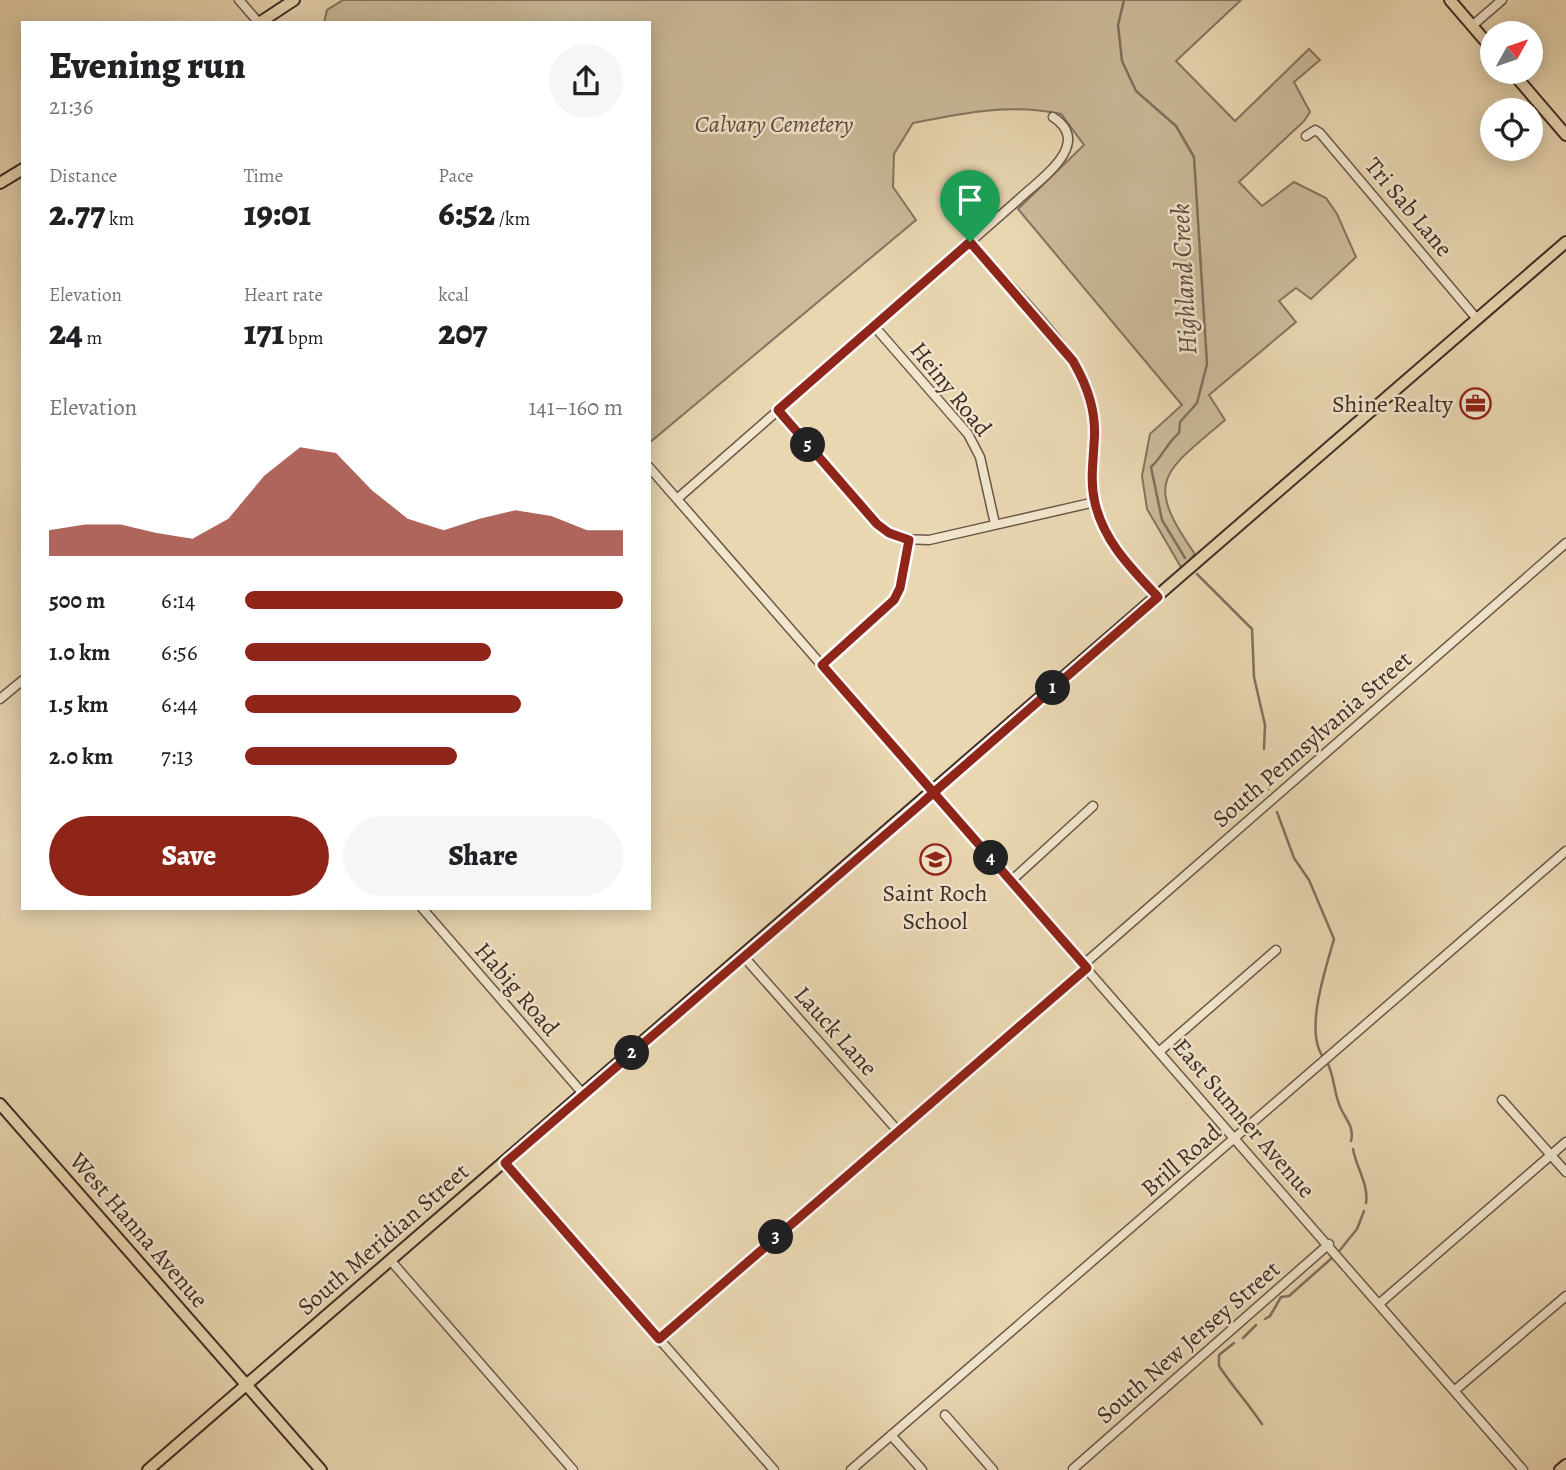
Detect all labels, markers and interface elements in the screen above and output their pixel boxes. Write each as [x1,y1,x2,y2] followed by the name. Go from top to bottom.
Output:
[1480,21,1544,84] north arrow
[1480,21,1543,161] map controls
[49,39,246,91] text: Evening run
[549,44,623,118] button: share
[49,91,93,122] text: 21:36
[1480,98,1543,161] button: locate
[695,108,854,140] park label: Calvary Cemetery
[1358,150,1460,264] street label: Tri Sab Lane
[49,163,117,189] text: Distance
[244,163,283,189] text: Time
[438,163,474,189] text: Pace
[940,170,1000,242] pin
[951,181,989,219] icon: arrive
[49,189,105,237] text: 2.77
[244,189,311,237] text: 19:01
[438,189,495,237] text: 6:52
[1163,202,1205,356] water label: Highland Creek
[105,206,134,232] text: km
[495,206,530,232] text: /km
[49,282,122,308] text: Elevation
[244,282,323,308] text: Heart rate
[438,282,469,308] text: kcal
[49,308,83,356] text: 24
[244,308,284,356] text: 171
[438,308,488,356] text: 207
[83,325,102,351] text: m
[284,325,324,351] text: bpm
[903,335,999,443] street label: Heiny Road
[1459,387,1493,421] office icon: Shine Realty
[1332,388,1453,420] place label: Shine Realty
[49,392,137,423] text: Elevation
[528,392,623,423] text: 141–160 m
[790,428,826,462] pin: 5
[803,431,812,457] text: 5
[49,585,105,616] text: 500 m
[161,585,195,616] text: 6:14
[49,637,110,668] text: 1.0 km
[161,637,198,668] text: 6:56
[1205,643,1419,835] street label: South Pennsylvania Street
[1036,670,1070,706] pin: 1
[1049,674,1056,700] text: 1
[49,689,109,720] text: 1.5 km
[161,689,198,720] text: 6:44
[49,741,113,772] text: 2.0 km
[161,741,194,772] text: 7:13
[49,816,329,896] button: Save
[343,816,623,896] button: Share
[974,840,1009,876] pin: 4
[918,842,952,876] school or university icon: Saint Roch School
[986,844,995,870] text: 4
[883,877,988,937] place label: Saint Roch School
[467,935,567,1043] street label: Habig Road
[787,979,885,1083] street label: Lauck Lane
[1166,1031,1322,1205] street label: East Sumner Avenue
[614,1036,650,1070] pin: 2
[627,1039,636,1065] text: 2
[1134,1116,1228,1204] street label: Brill Road
[62,1145,215,1315] street label: West Hanna Avenue
[291,1156,475,1322] street label: South Meridian Street
[758,1220,794,1254] pin: 3
[771,1223,780,1249] text: 3
[1089,1253,1287,1431] street label: South New Jersey Street

